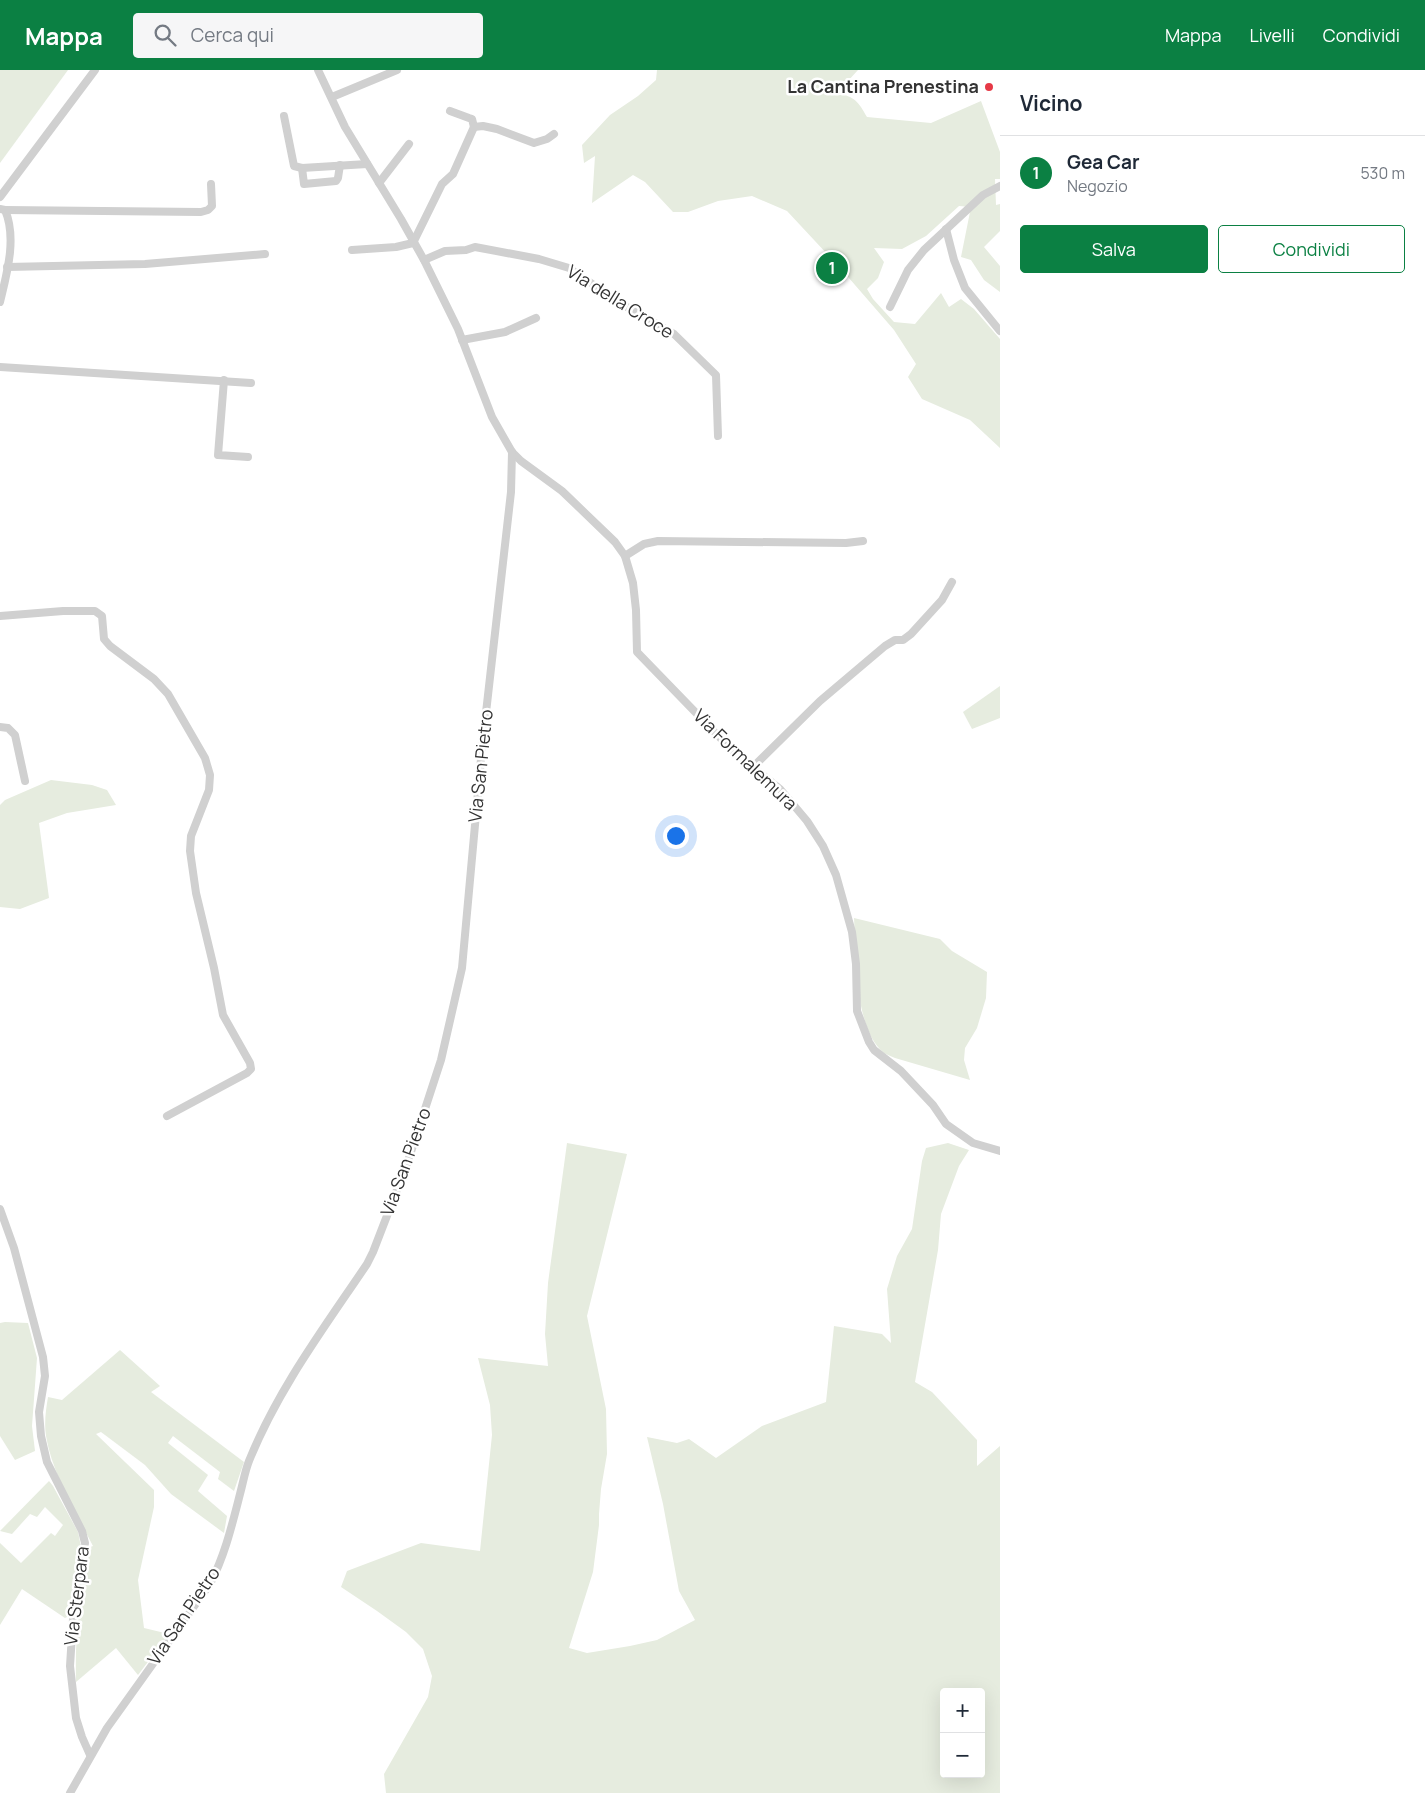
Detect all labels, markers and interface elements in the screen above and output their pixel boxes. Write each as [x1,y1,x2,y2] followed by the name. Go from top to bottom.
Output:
[133,13,483,58] search box
[25,19,103,52] text: Mappa
[151,21,179,49] icon: search
[191,22,274,48] text: Cerca qui
[1165,23,1221,47] text: Mappa
[1249,23,1295,47] text: Livelli
[1323,23,1400,47] text: Condividi
[787,74,979,98] place label: La Cantina Prenestina
[983,81,995,93] marker: La Cantina Prenestina
[1020,89,1083,117] text: Vicino
[1067,149,1139,175] text: Gea Car
[1032,162,1040,184] text: 1
[1360,162,1405,184] text: 530 m
[1067,175,1128,197] text: Negozio
[1020,225,1208,273] button: Salva
[1218,225,1405,273] button: Condividi
[816,249,848,287] pin: 1
[563,259,678,344] street label: Via della Croce
[688,703,803,815] street label: Via Formalemura
[462,708,498,824] street label: Via San Pietro
[663,823,689,849] your location
[374,1104,436,1219] street label: Via San Pietro
[58,1545,94,1647] street label: Via Sterpara
[141,1562,225,1669] street label: Via San Pietro
[940,1688,985,1778] map controls
[940,1688,985,1733] button: +
[940,1733,985,1778] button: −

